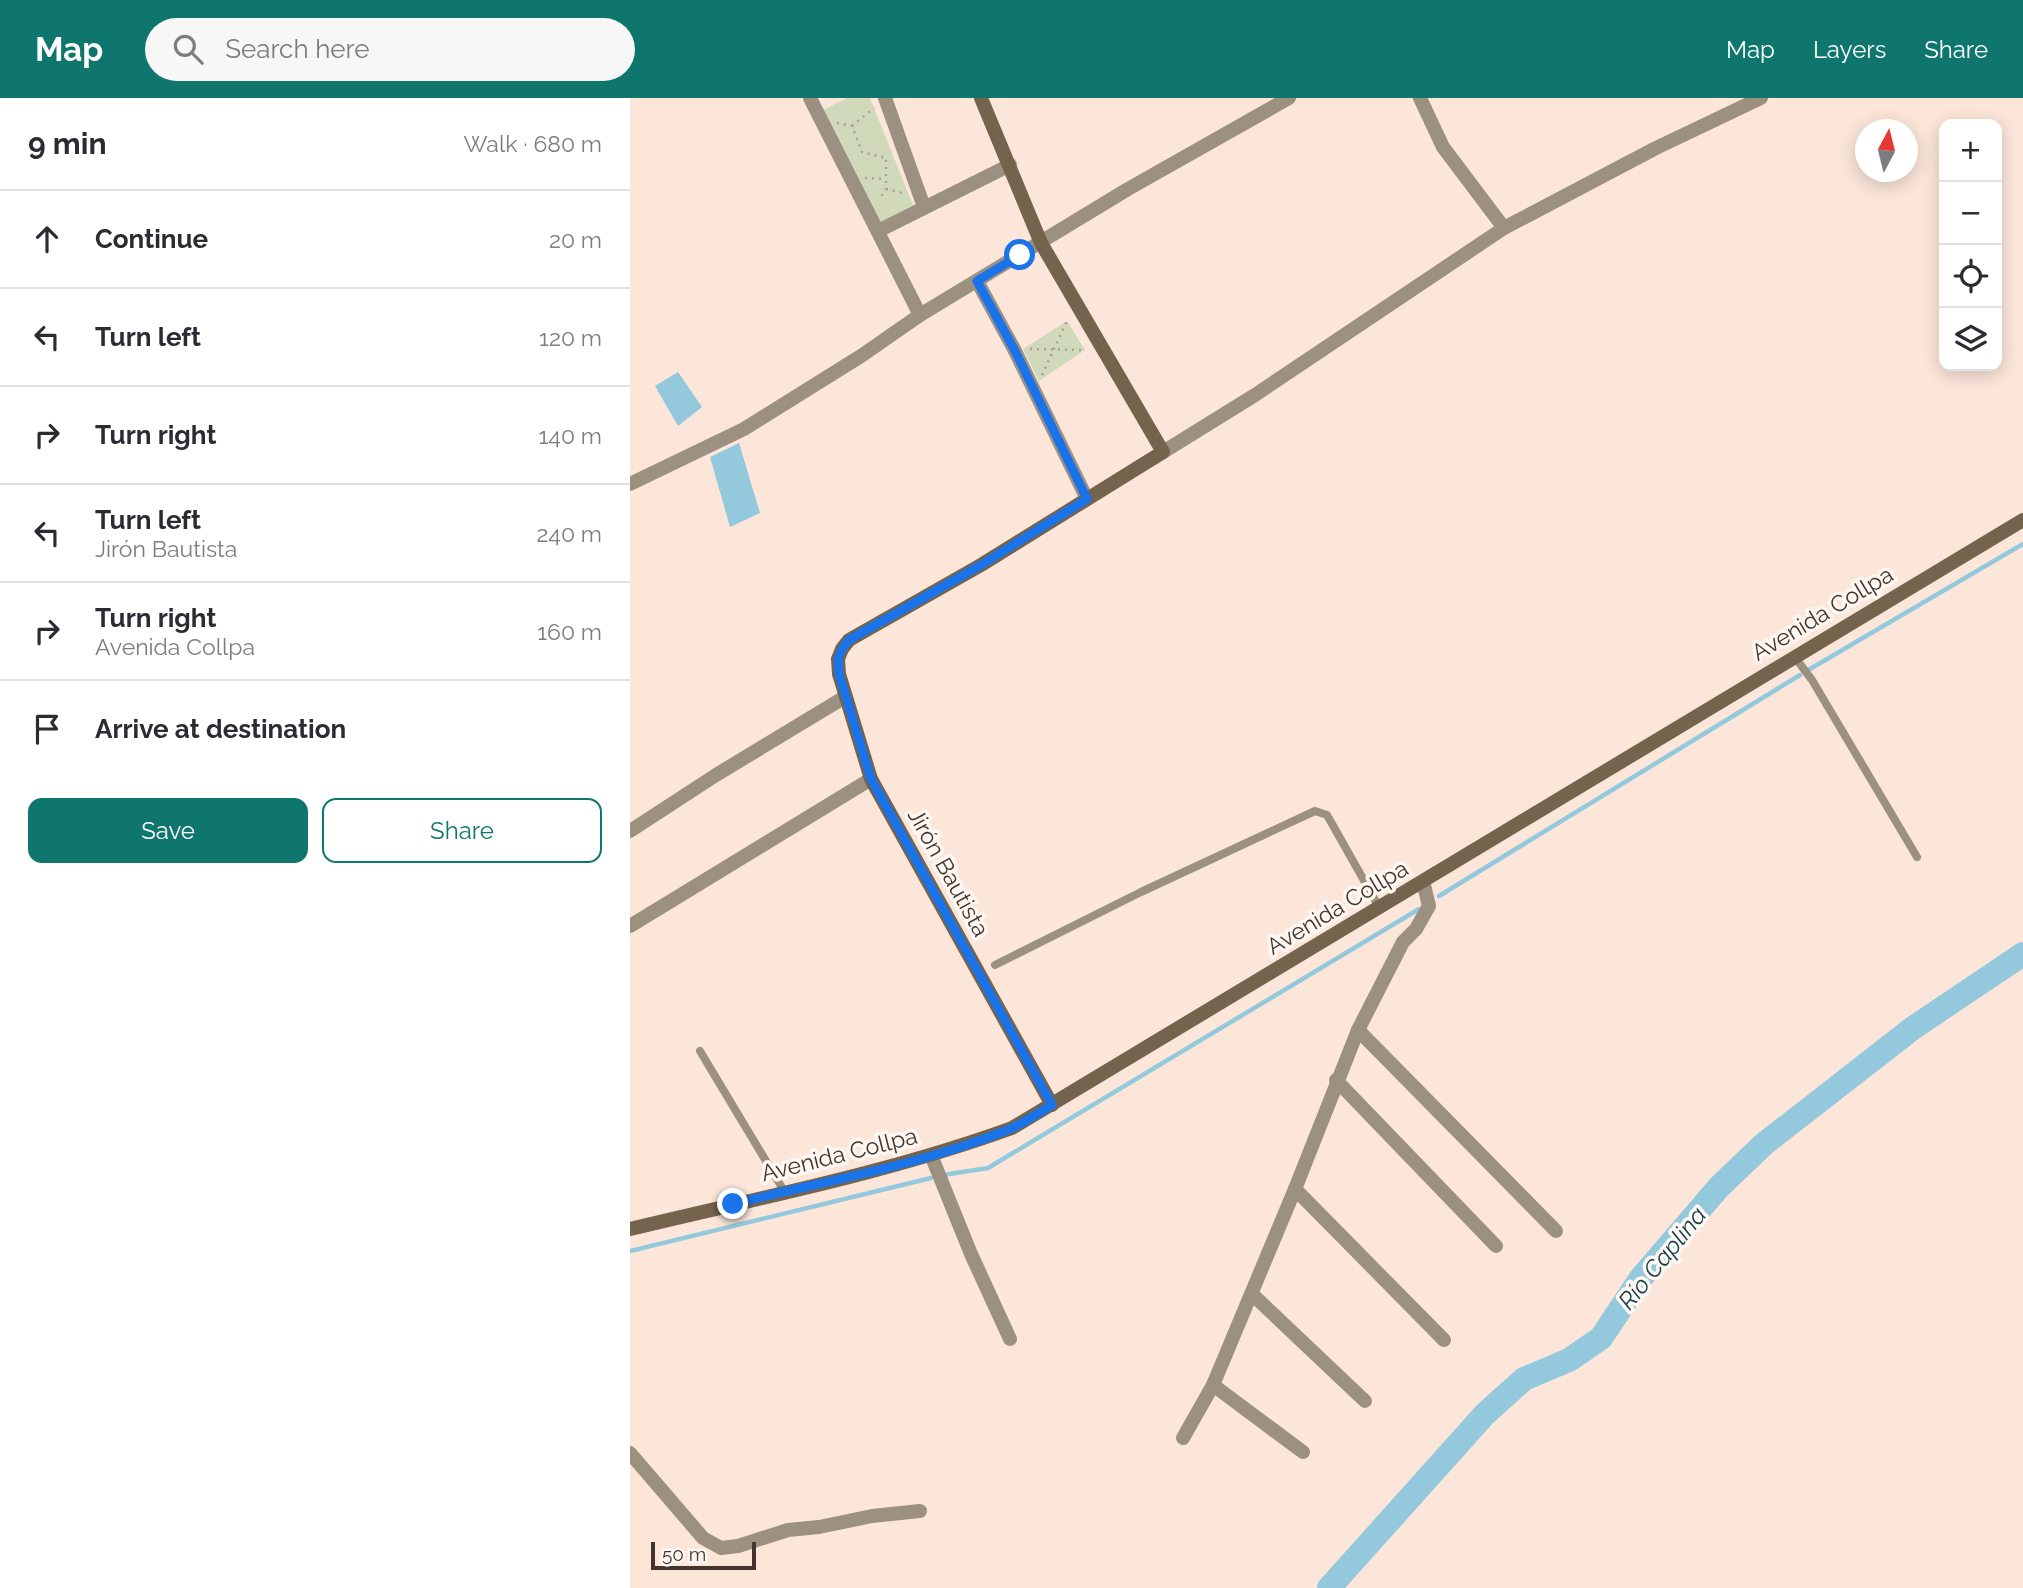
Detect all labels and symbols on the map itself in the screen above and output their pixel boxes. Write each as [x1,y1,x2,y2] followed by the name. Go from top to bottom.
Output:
[1855,119,1918,182] north arrow
[1004,239,1035,270] route start
[1746,560,1898,666] street label: Avenida Collpa
[903,803,995,941] street label: Jirón Bautista
[1261,854,1413,960] street label: Avenida Collpa
[758,1122,920,1186] street label: Avenida Collpa
[717,1188,748,1219] route end
[1612,1201,1712,1315] water label: Río Caplina
[651,1539,756,1571] scale bar

